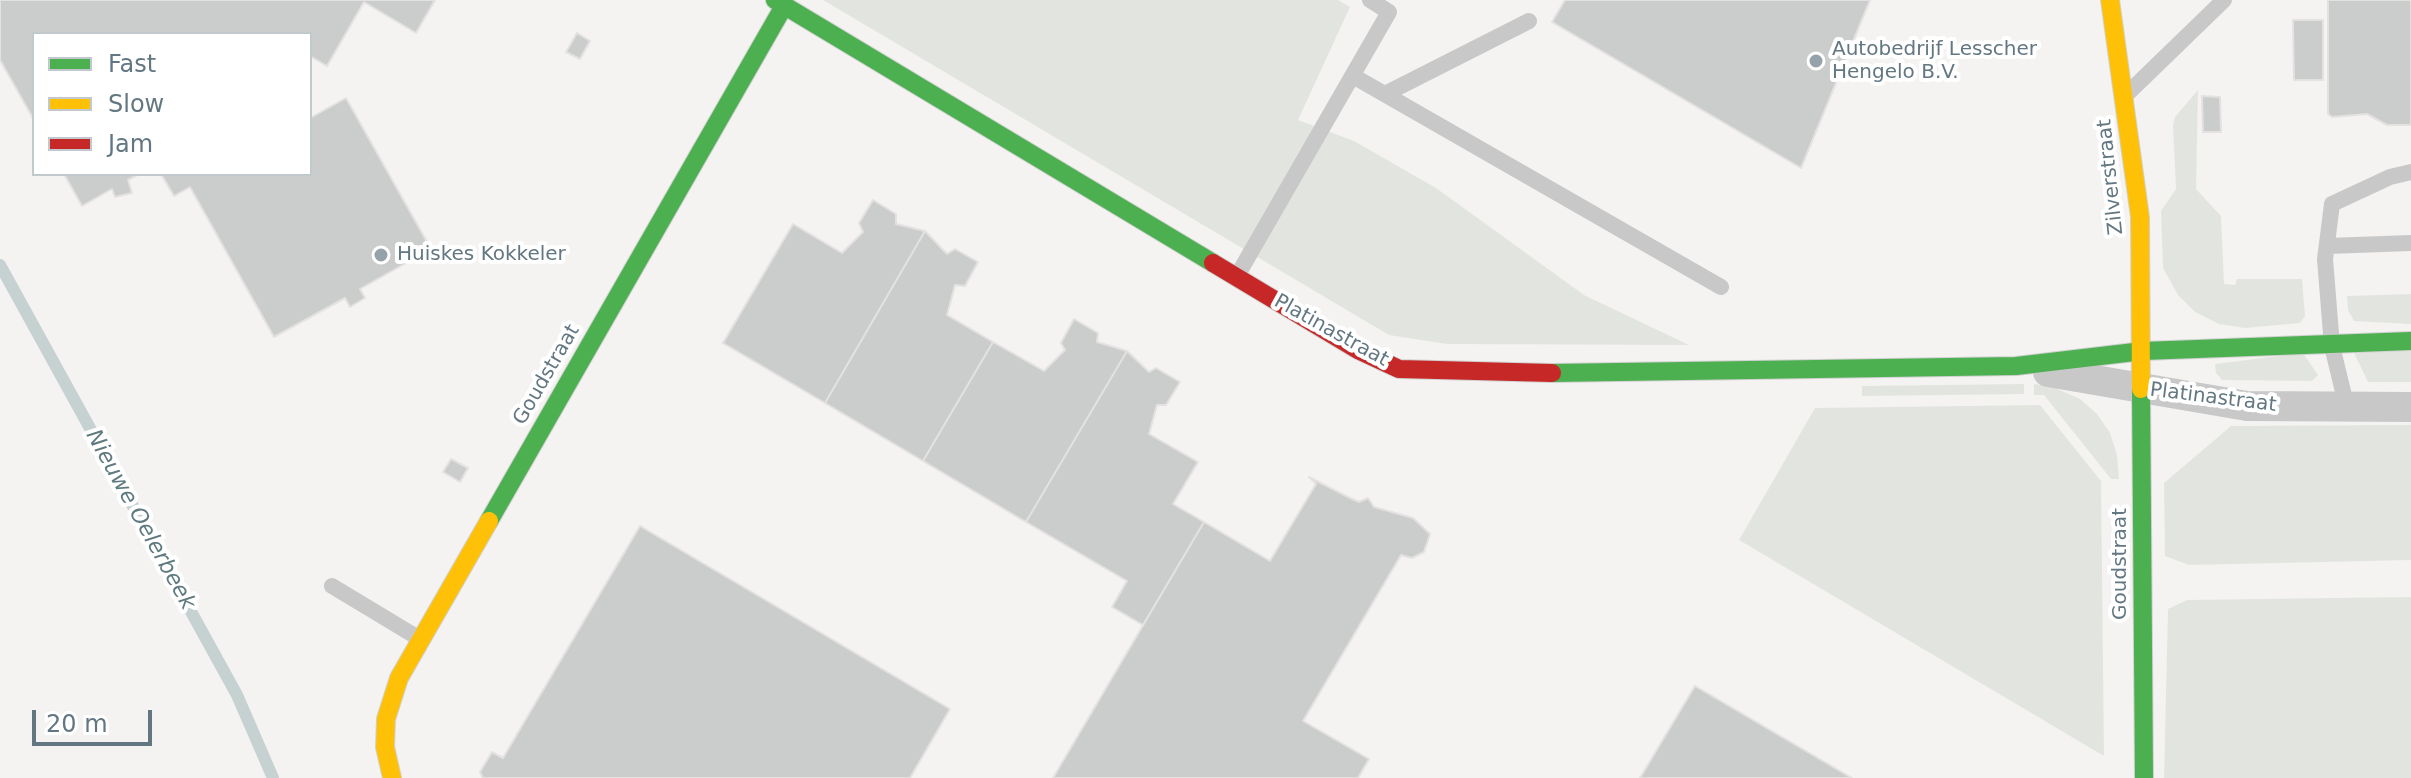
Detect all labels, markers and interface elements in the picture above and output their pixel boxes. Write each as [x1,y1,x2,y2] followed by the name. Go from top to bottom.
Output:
[32,32,312,176] legend
[1832,38,2037,85] place label: Autobedrijf Lesscher Hengelo B.V.
[108,50,156,78] text: Fast
[1807,52,1825,70] marker: Autobedrijf Lesscher Hengelo B.V.
[108,90,164,118] text: Slow
[2093,118,2129,236] street label: Zilverstraat
[108,130,153,158] text: Jam
[397,243,566,267] place label: Huiskes Kokkeler
[372,246,390,264] marker: Huiskes Kokkeler
[1270,290,1392,372] street label: Platinastraat
[509,321,585,429] street label: Goudstraat
[2148,378,2278,418] street label: Platinastraat
[80,425,200,615] water label: Nieuwe Oelerbeek
[2109,508,2133,620] street label: Goudstraat
[36,694,156,744] scale bar
[46,710,108,738] text: 20 m

